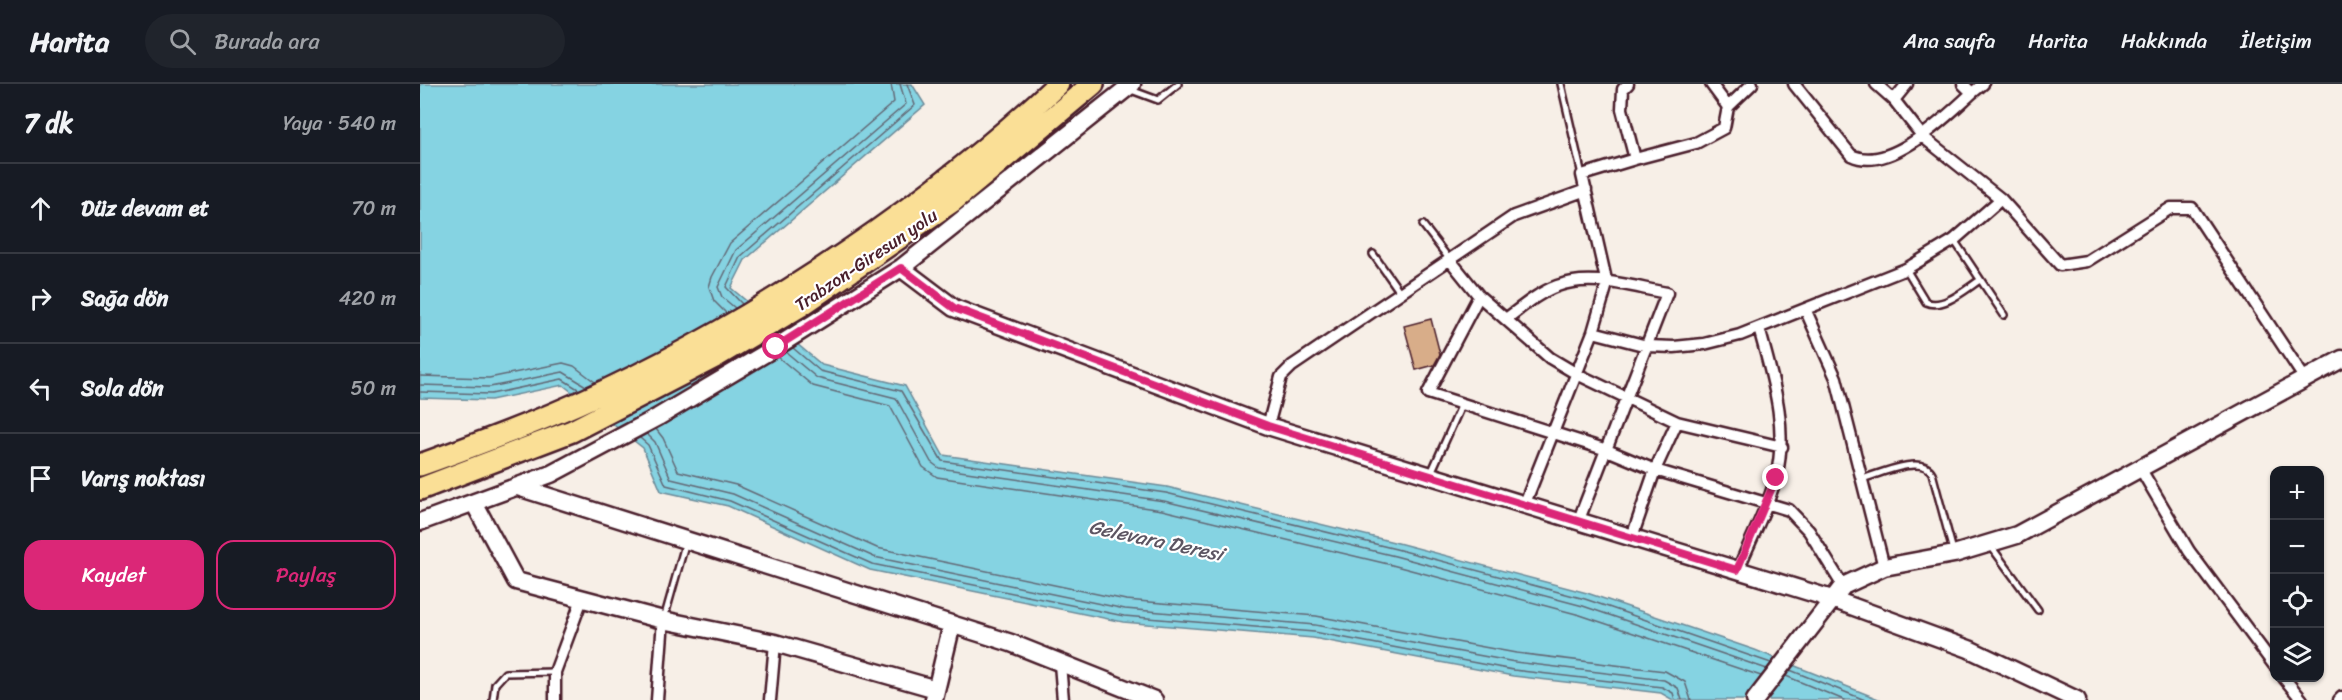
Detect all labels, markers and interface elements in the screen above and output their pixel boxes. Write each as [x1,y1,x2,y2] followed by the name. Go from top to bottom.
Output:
[145,14,565,68] search box
[30,17,109,66] text: Harita
[214,22,320,61] text: Burada ara
[1903,22,1995,60] text: Ana sayfa
[2028,22,2088,60] text: Harita
[2121,22,2207,60] text: Hakkında
[2240,22,2312,60] text: İletişim
[166,25,199,58] icon: search
[24,100,73,146] text: 7 dk
[283,106,396,141] text: Yaya · 540 m
[81,189,209,228] text: Düz devam et
[351,191,396,226] text: 70 m
[24,192,57,225] icon: ahead
[788,200,945,320] street label: Trabzon-Giresun yolu
[81,279,168,318] text: Sağa dön
[339,281,396,316] text: 420 m
[24,282,57,315] icon: right
[762,333,788,359] route start
[81,369,164,408] text: Sola dön
[351,371,396,406] text: 50 m
[24,372,57,405] icon: left
[81,459,205,498] text: Varış noktası
[24,462,57,495] icon: arrive
[1762,464,1788,490] route end
[2270,466,2324,682] map controls
[2270,466,2324,520] button: +
[1086,509,1231,573] water label: Gelevara Deresi
[2270,520,2324,574] button: −
[24,540,204,610] button: Kaydet
[216,540,396,610] button: Paylaş
[2270,574,2324,628] button: locate
[2270,628,2324,682] button: layers

